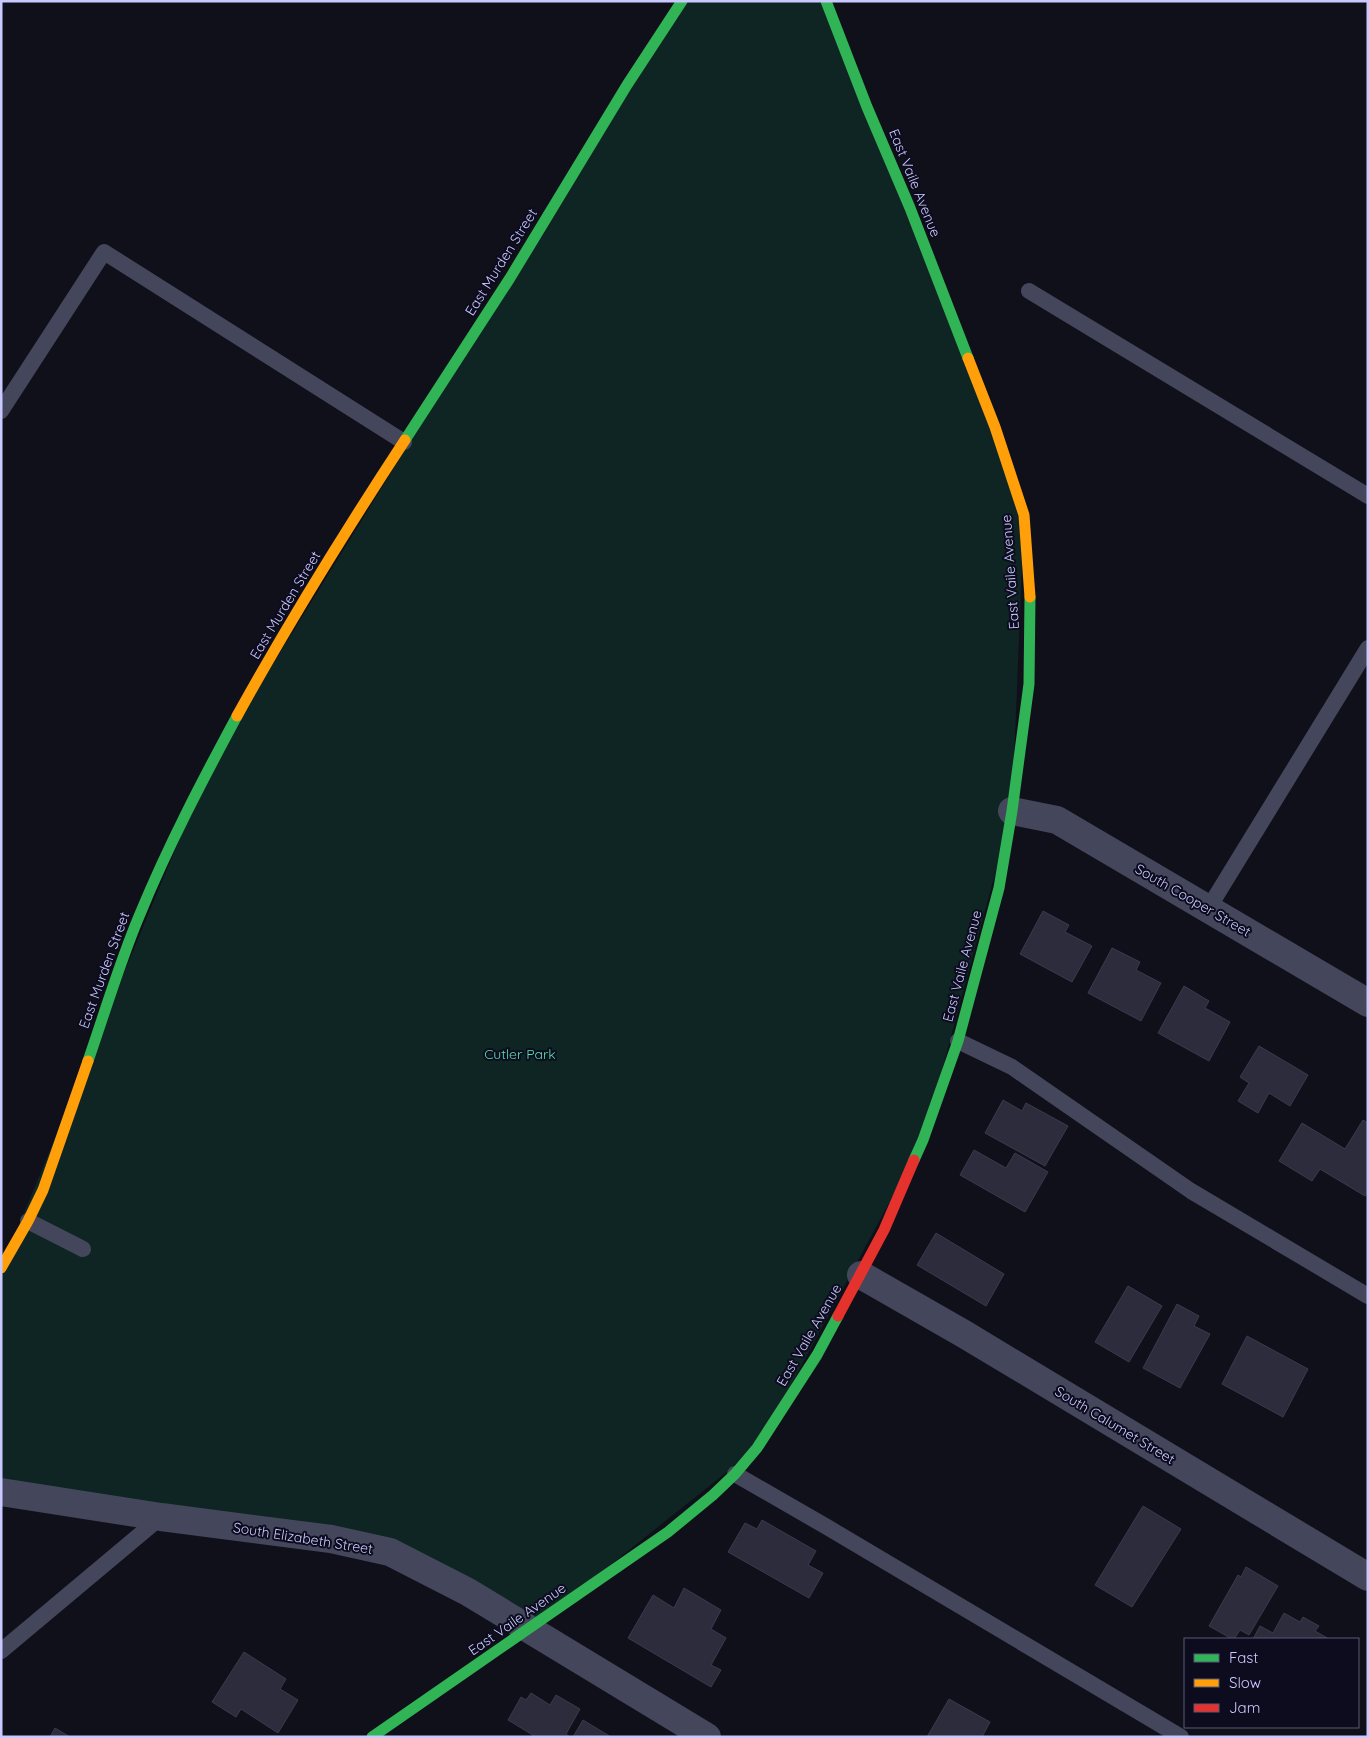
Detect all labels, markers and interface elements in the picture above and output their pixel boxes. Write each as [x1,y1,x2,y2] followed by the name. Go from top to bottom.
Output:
[885,126,945,240] street label: East Vaile Avenue
[461,205,541,319] street label: East Murden Street
[997,514,1023,630] street label: East Vaile Avenue
[246,548,324,662] street label: East Murden Street
[1132,860,1254,941] street label: South Cooper Street
[938,908,986,1024] street label: East Vaile Avenue
[75,909,134,1031] street label: East Murden Street
[484,1045,556,1063] park label: Cutler Park
[772,1281,846,1389] street label: East Vaile Avenue
[1052,1382,1179,1468] street label: South Calumet Street
[232,1518,374,1558] street label: South Elizabeth Street
[465,1579,569,1659] street label: East Vaile Avenue
[1184,1638,1359,1728] legend
[1229,1648,1258,1667] text: Fast
[1229,1673,1261,1692] text: Slow
[1229,1698,1260,1717] text: Jam

